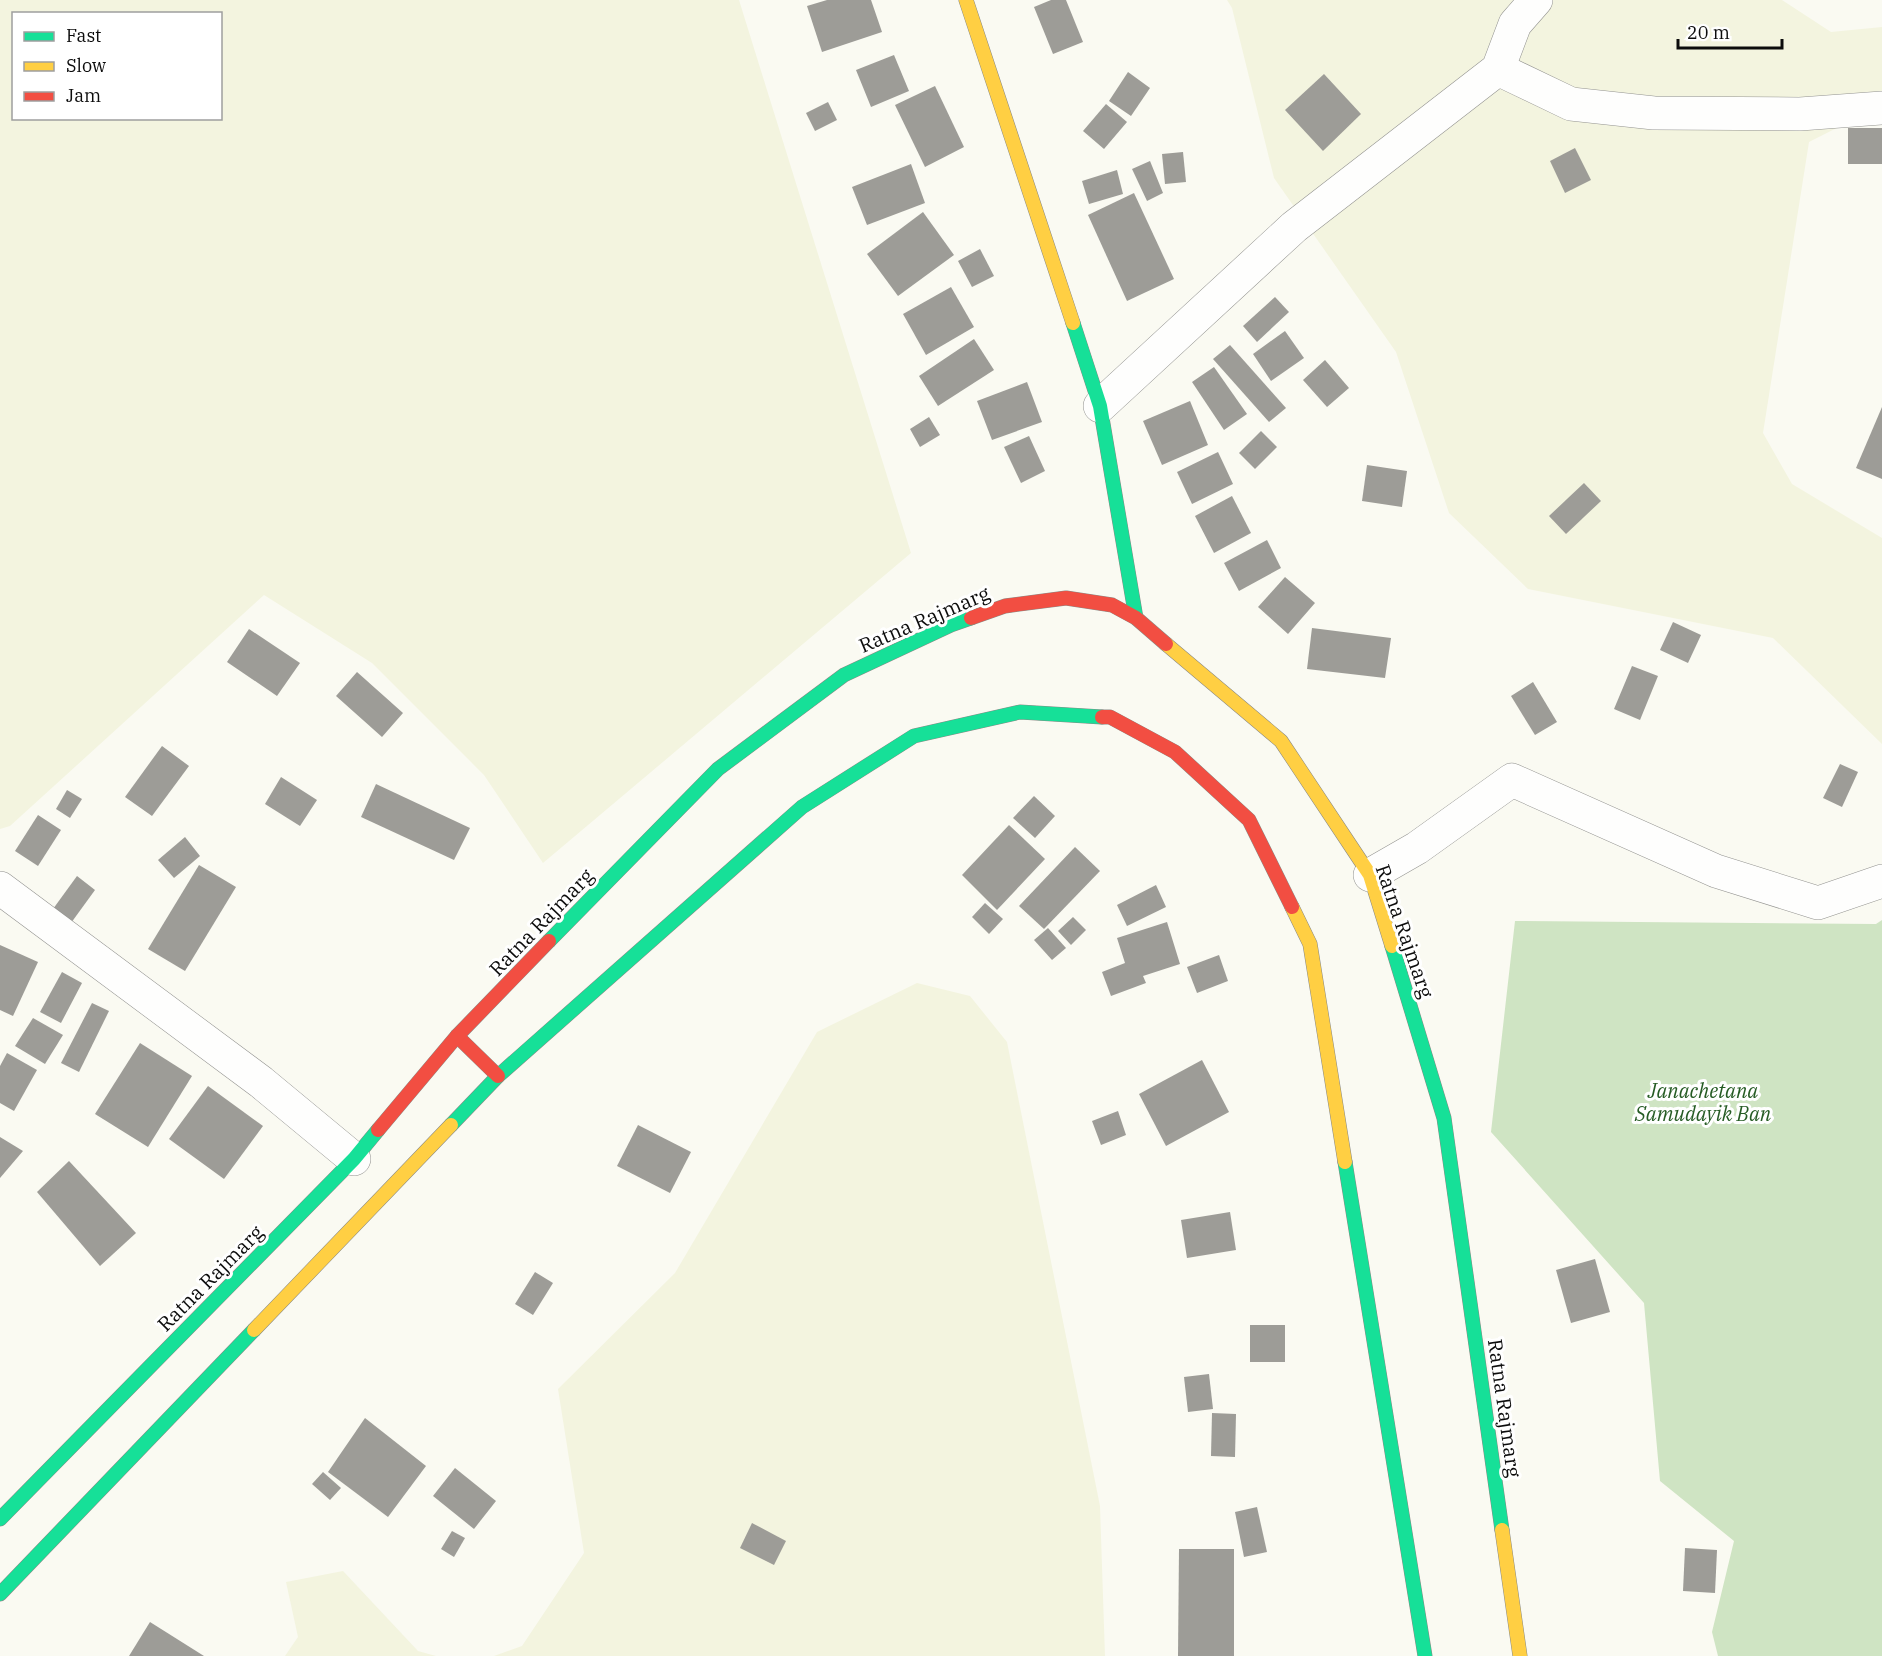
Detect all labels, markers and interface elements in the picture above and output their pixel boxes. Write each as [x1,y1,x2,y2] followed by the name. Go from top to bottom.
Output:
[12,12,222,120] legend
[1678,12,1782,50] scale bar
[1687,21,1730,44] text: 20 m
[66,24,101,47] text: Fast
[66,54,106,77] text: Slow
[66,84,101,107] text: Jam
[854,579,994,659] street label: Ratna Rajmarg
[1369,861,1441,1002] street label: Ratna Rajmarg
[483,862,599,982] street label: Ratna Rajmarg
[1634,1077,1772,1127] park label: Janachetana Samudayik Ban
[151,1219,269,1337] street label: Ratna Rajmarg
[1482,1337,1528,1479] street label: Ratna Rajmarg

